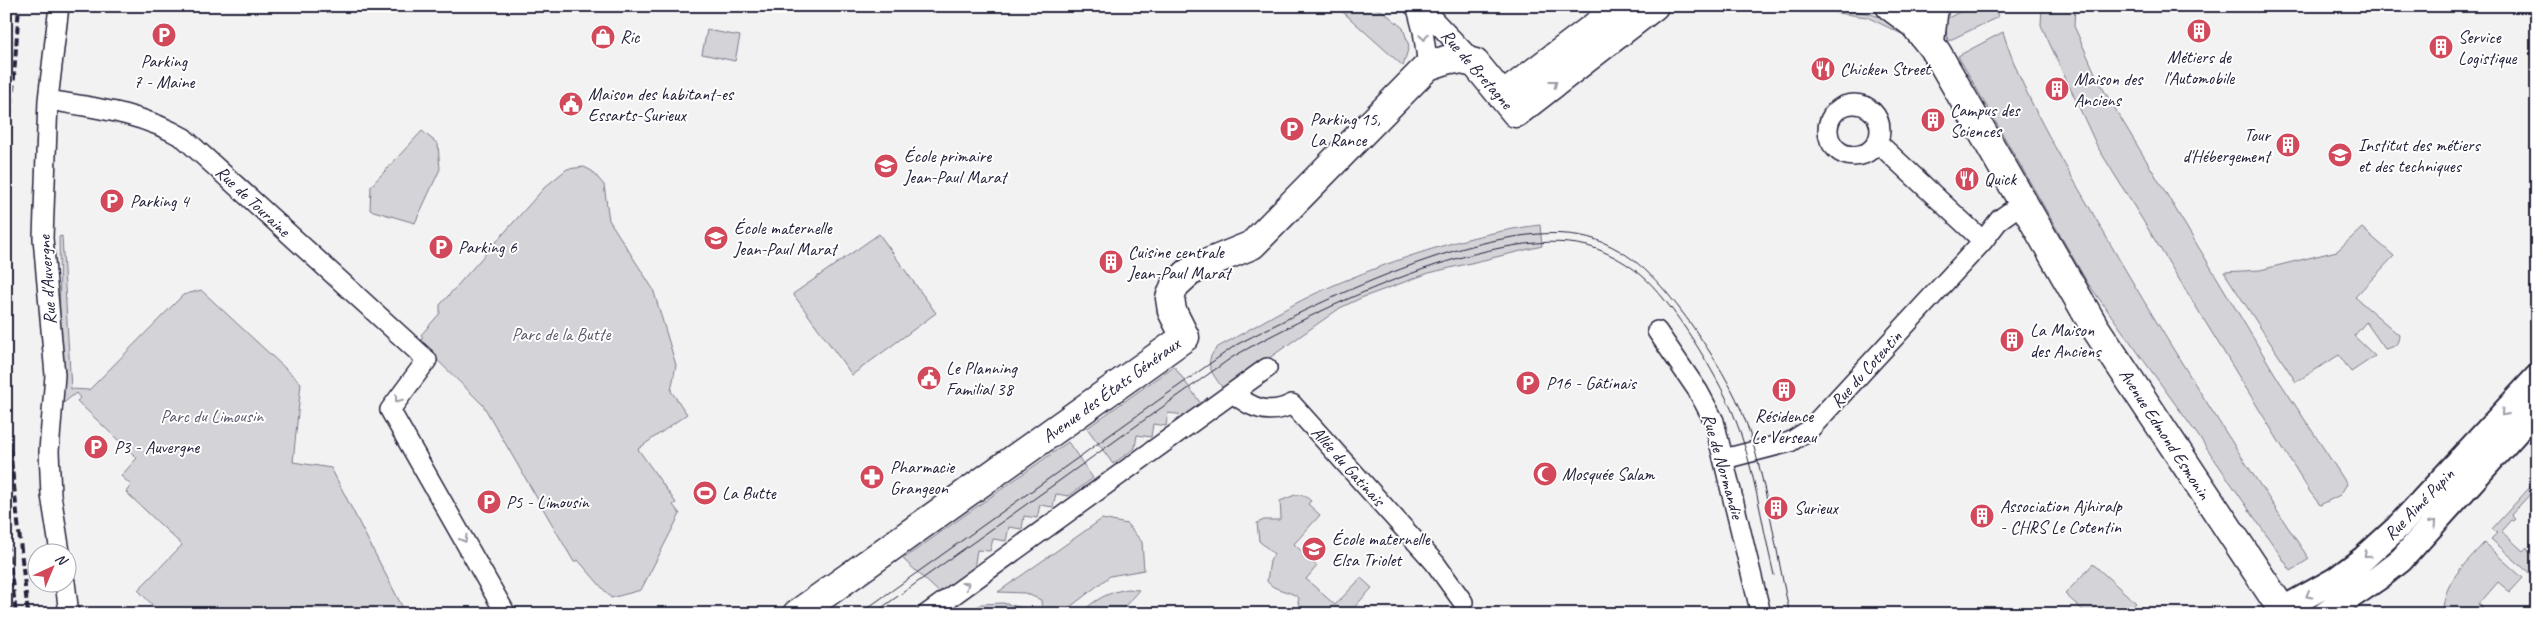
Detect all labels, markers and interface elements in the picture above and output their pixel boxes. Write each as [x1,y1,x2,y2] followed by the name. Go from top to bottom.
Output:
[2186,18,2212,44] building icon: Métiers de l'Automobile
[151,22,177,48] parking icon: Parking 7 - Maine
[590,24,616,50] shop icon: Ric
[1436,25,1518,114] street label: Rue de Bretagne
[620,26,641,48] place label: Ric
[2458,26,2518,69] place label: Service Logistique
[1418,33,1429,41] one-way arrow
[2428,34,2454,60] building icon: Service Logistique
[2164,46,2235,89] place label: Métiers de l'Automobile
[134,50,196,93] place label: Parking 7 - Maine
[1810,56,1836,82] restaurant icon: Chicken Street
[1840,58,1932,80] place label: Chicken Street
[2074,68,2144,111] place label: Maison des Anciens
[2044,76,2070,102] building icon: Maison des Anciens
[1548,81,1557,89] one-way arrow
[588,83,735,126] place label: Maison des habitant-es Essarts-Surieux
[558,91,584,117] public building icon: Maison des habitant-es Essarts-Surieux
[1950,99,2021,142] place label: Campus des Sciences
[1920,107,1946,133] building icon: Campus des Sciences
[1310,108,1381,151] place label: Parking 15, La Rance
[1279,116,1305,142] parking icon: Parking 15, La Rance
[2182,124,2273,167] place label: Tour d'Hébergement
[2275,132,2301,158] building icon: Tour d'Hébergement
[2358,134,2482,177] place label: Institut des métiers et des techniques
[2327,142,2353,168] school or university icon: Institut des métiers et des techniques
[903,145,1010,188] place label: École primaire Jean-Paul Marat
[873,153,899,179] school or university icon: École primaire Jean-Paul Marat
[211,161,296,242] street label: Rue de Touraine
[1954,166,1980,192] restaurant icon: Quick
[1984,168,2017,190] place label: Quick
[99,188,125,214] parking icon: Parking 4
[130,190,191,212] place label: Parking 4
[733,217,840,260] place label: École maternelle Jean-Paul Marat
[703,225,729,251] school or university icon: École maternelle Jean-Paul Marat
[33,234,61,325] street label: Rue d'Auvergne
[428,234,454,260] parking icon: Parking 6
[458,236,518,258] place label: Parking 6
[1127,241,1234,284] place label: Cuisine centrale Jean-Paul Marat
[1098,249,1124,275] building icon: Cuisine centrale Jean-Paul Marat
[2030,319,2102,362] place label: La Maison des Anciens
[512,323,611,345] park label: Parc de la Butte
[1826,325,1907,412] street label: Rue du Cotentin
[1999,327,2025,353] building icon: La Maison des Anciens
[1038,332,1186,447] street label: Avenue des États Généraux
[946,357,1018,400] place label: Le Planning Familial 38
[916,365,942,391] public building icon: Le Planning Familial 38
[2115,365,2216,504] street label: Avenue Edmond Esmonin
[1515,370,1541,396] parking icon: P16 - Gâtinais
[1546,372,1638,394] place label: P16 - Gâtinais
[1771,377,1797,403] building icon: Résidence Le Verseau
[395,393,404,403] one-way arrow
[161,405,264,427] park label: Parc du Limousin
[1752,405,1818,448] place label: Résidence Le Verseau
[2501,408,2510,417] one-way arrow
[1697,411,1749,522] street label: Rue de Normandie
[1307,422,1391,512] street label: Allée du Gatinais
[83,434,109,460] parking icon: P3 - Auvergne
[114,436,200,458] place label: P3 - Auvergne
[890,456,955,499] place label: Pharmacie Grangeon
[1532,461,1558,487] mosque icon: Mosquée Salam
[1562,463,1655,485] place label: Mosquée Salam
[2379,463,2459,545] street label: Rue Aimé Pupin
[859,464,885,490] pharmacy icon: Pharmacie Grangeon
[692,480,718,506] sports icon: La Butte
[722,482,777,504] place label: La Butte
[476,489,502,515] parking icon: P5 - Limousin
[506,491,590,513] place label: P5 - Limousin
[1763,495,1789,521] building icon: Surieux
[2000,495,2123,538] place label: Association Ajhiralp - CHRS Le Cotentin
[1794,497,1839,519] place label: Surieux
[1969,503,1995,529] building icon: Association Ajhiralp - CHRS Le Cotentin
[2427,520,2436,529] one-way arrow
[1332,528,1431,571] place label: École maternelle Elsa Triolet
[457,534,467,543] one-way arrow
[1301,536,1327,562] school or university icon: École maternelle Elsa Triolet
[28,542,78,592] north arrow
[52,550,71,570] text: N
[2363,550,2372,559] one-way arrow
[960,582,970,591] one-way arrow
[2305,588,2314,598] one-way arrow

